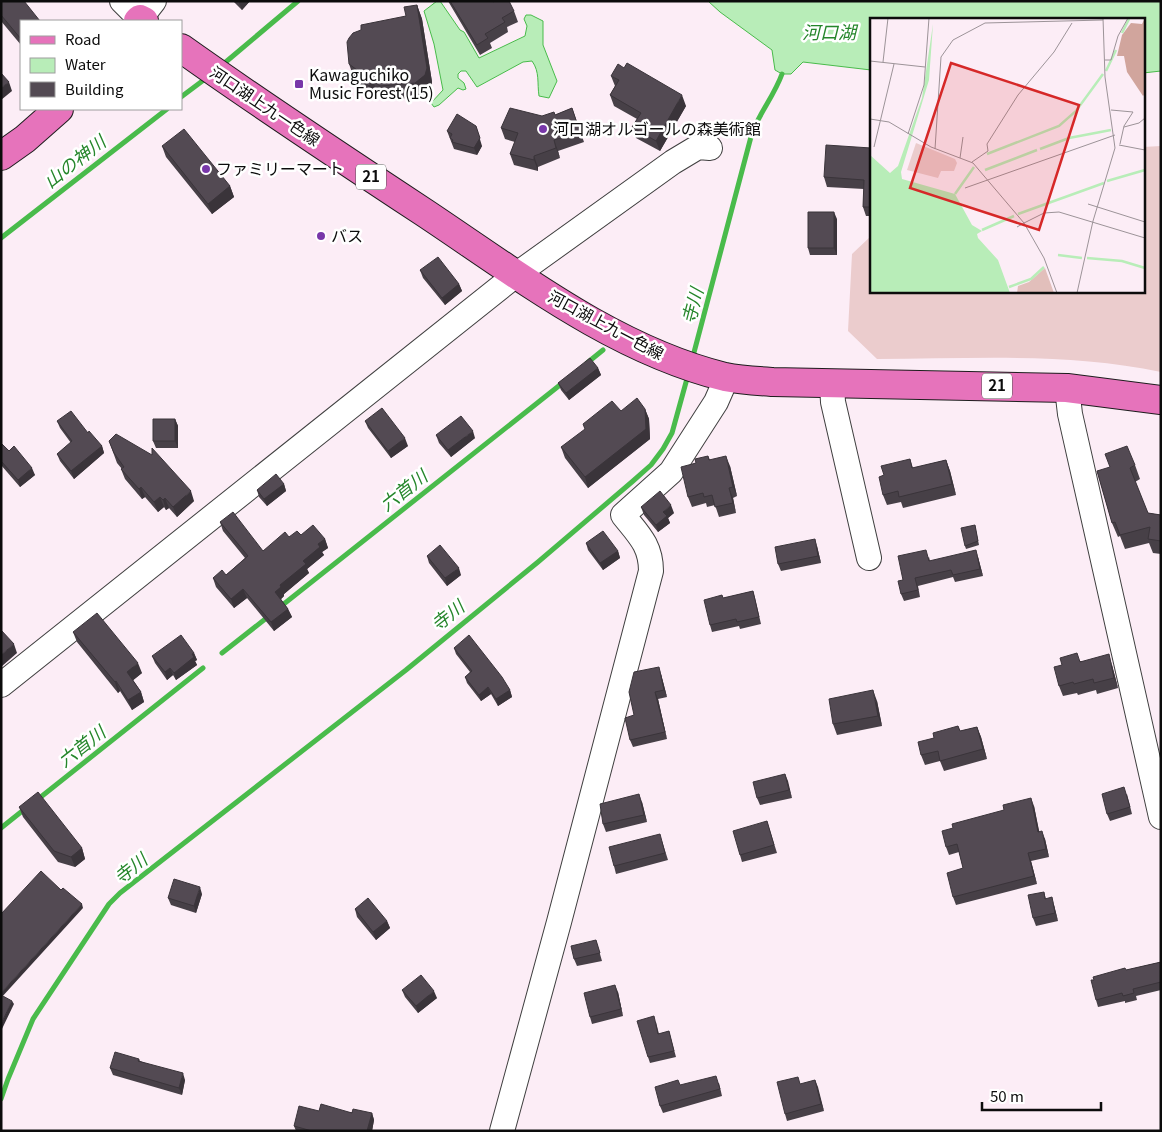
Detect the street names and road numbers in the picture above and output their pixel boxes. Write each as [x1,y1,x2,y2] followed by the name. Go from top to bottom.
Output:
[206,59,325,151] street label: 河口湖上九一色線
[356,164,386,190] road number: 21
[544,283,669,365] street label: 河口湖上九一色線
[982,374,1012,398] road number: 21

